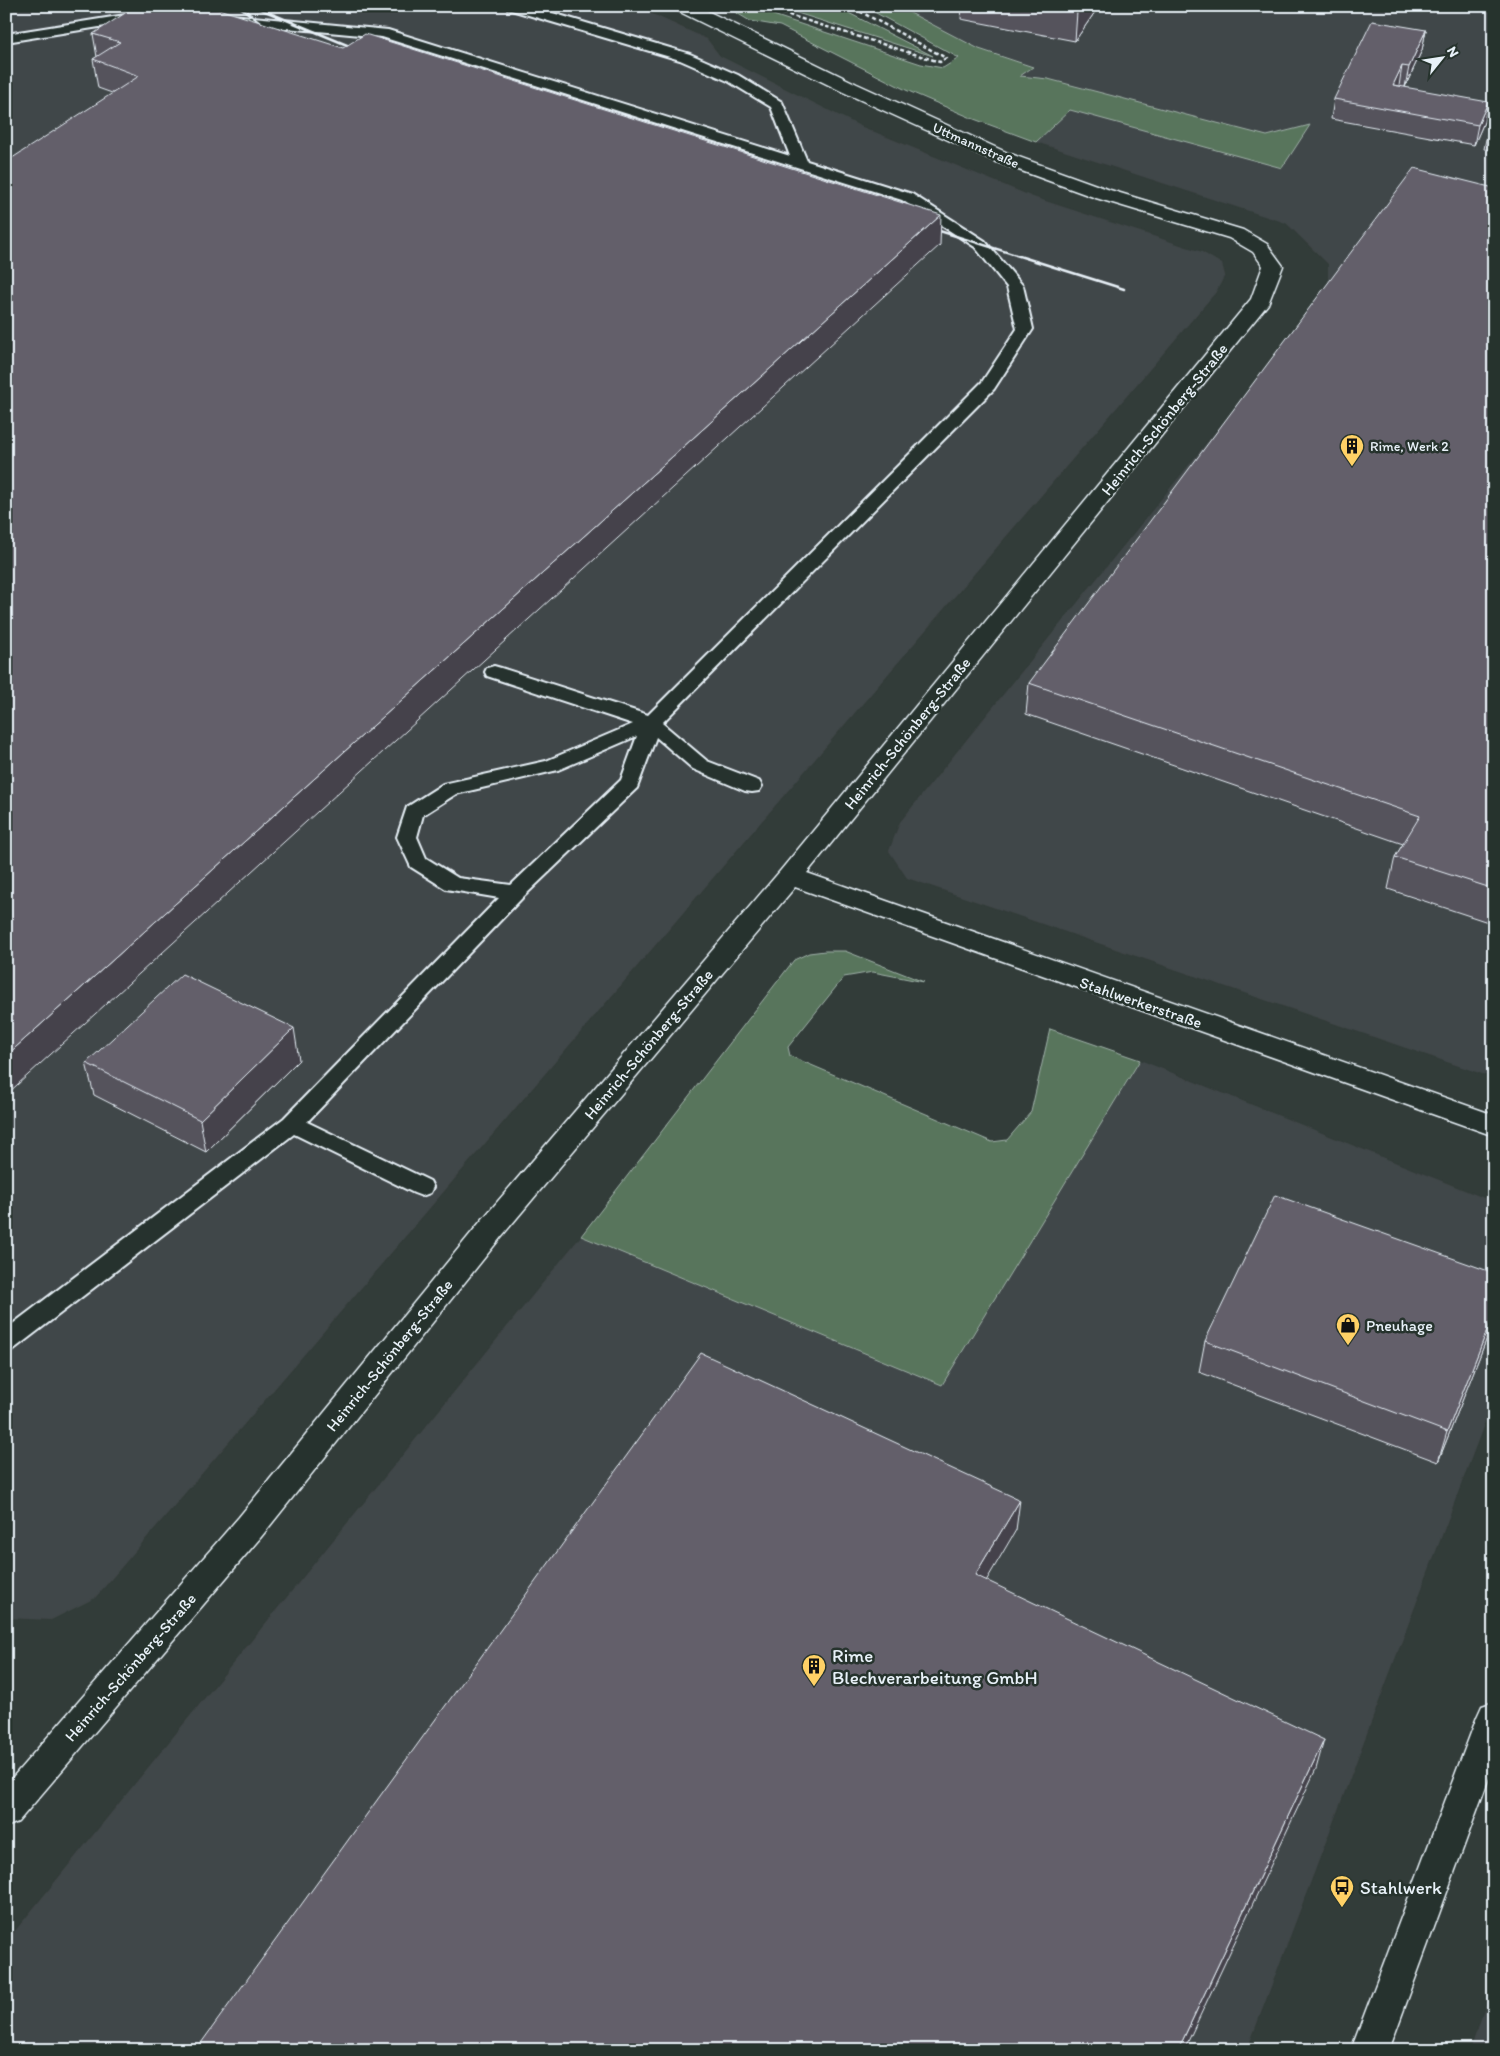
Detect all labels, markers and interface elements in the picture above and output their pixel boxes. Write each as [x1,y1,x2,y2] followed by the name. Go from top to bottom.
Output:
[1418,32,1468,82] north arrow
[1443,43,1463,60] text: N
[930,119,1022,172] street label: Uttmannstraße
[1097,339,1232,499] street label: Heinrich-Schönberg-Straße
[1339,433,1365,467] building icon: Rime, Werk 2
[1370,438,1449,455] place label: Rime, Werk 2
[840,653,975,813] street label: Heinrich-Schönberg-Straße
[580,965,717,1123] street label: Heinrich-Schönberg-Straße
[1077,973,1205,1032] street label: Stahlwerkerstraße
[322,1275,457,1435] street label: Heinrich-Schönberg-Straße
[1335,1312,1361,1346] shop icon: Pneuhage
[1366,1316,1433,1335] place label: Pneuhage
[61,1589,200,1745] street label: Heinrich-Schönberg-Straße
[832,1644,1038,1689] place label: Rime Blechverarbeitung GmbH
[801,1653,827,1687] building icon: Rime Blechverarbeitung GmbH
[1329,1874,1355,1908] bus stop icon: Stahlwerk
[1360,1876,1442,1899] place label: Stahlwerk

